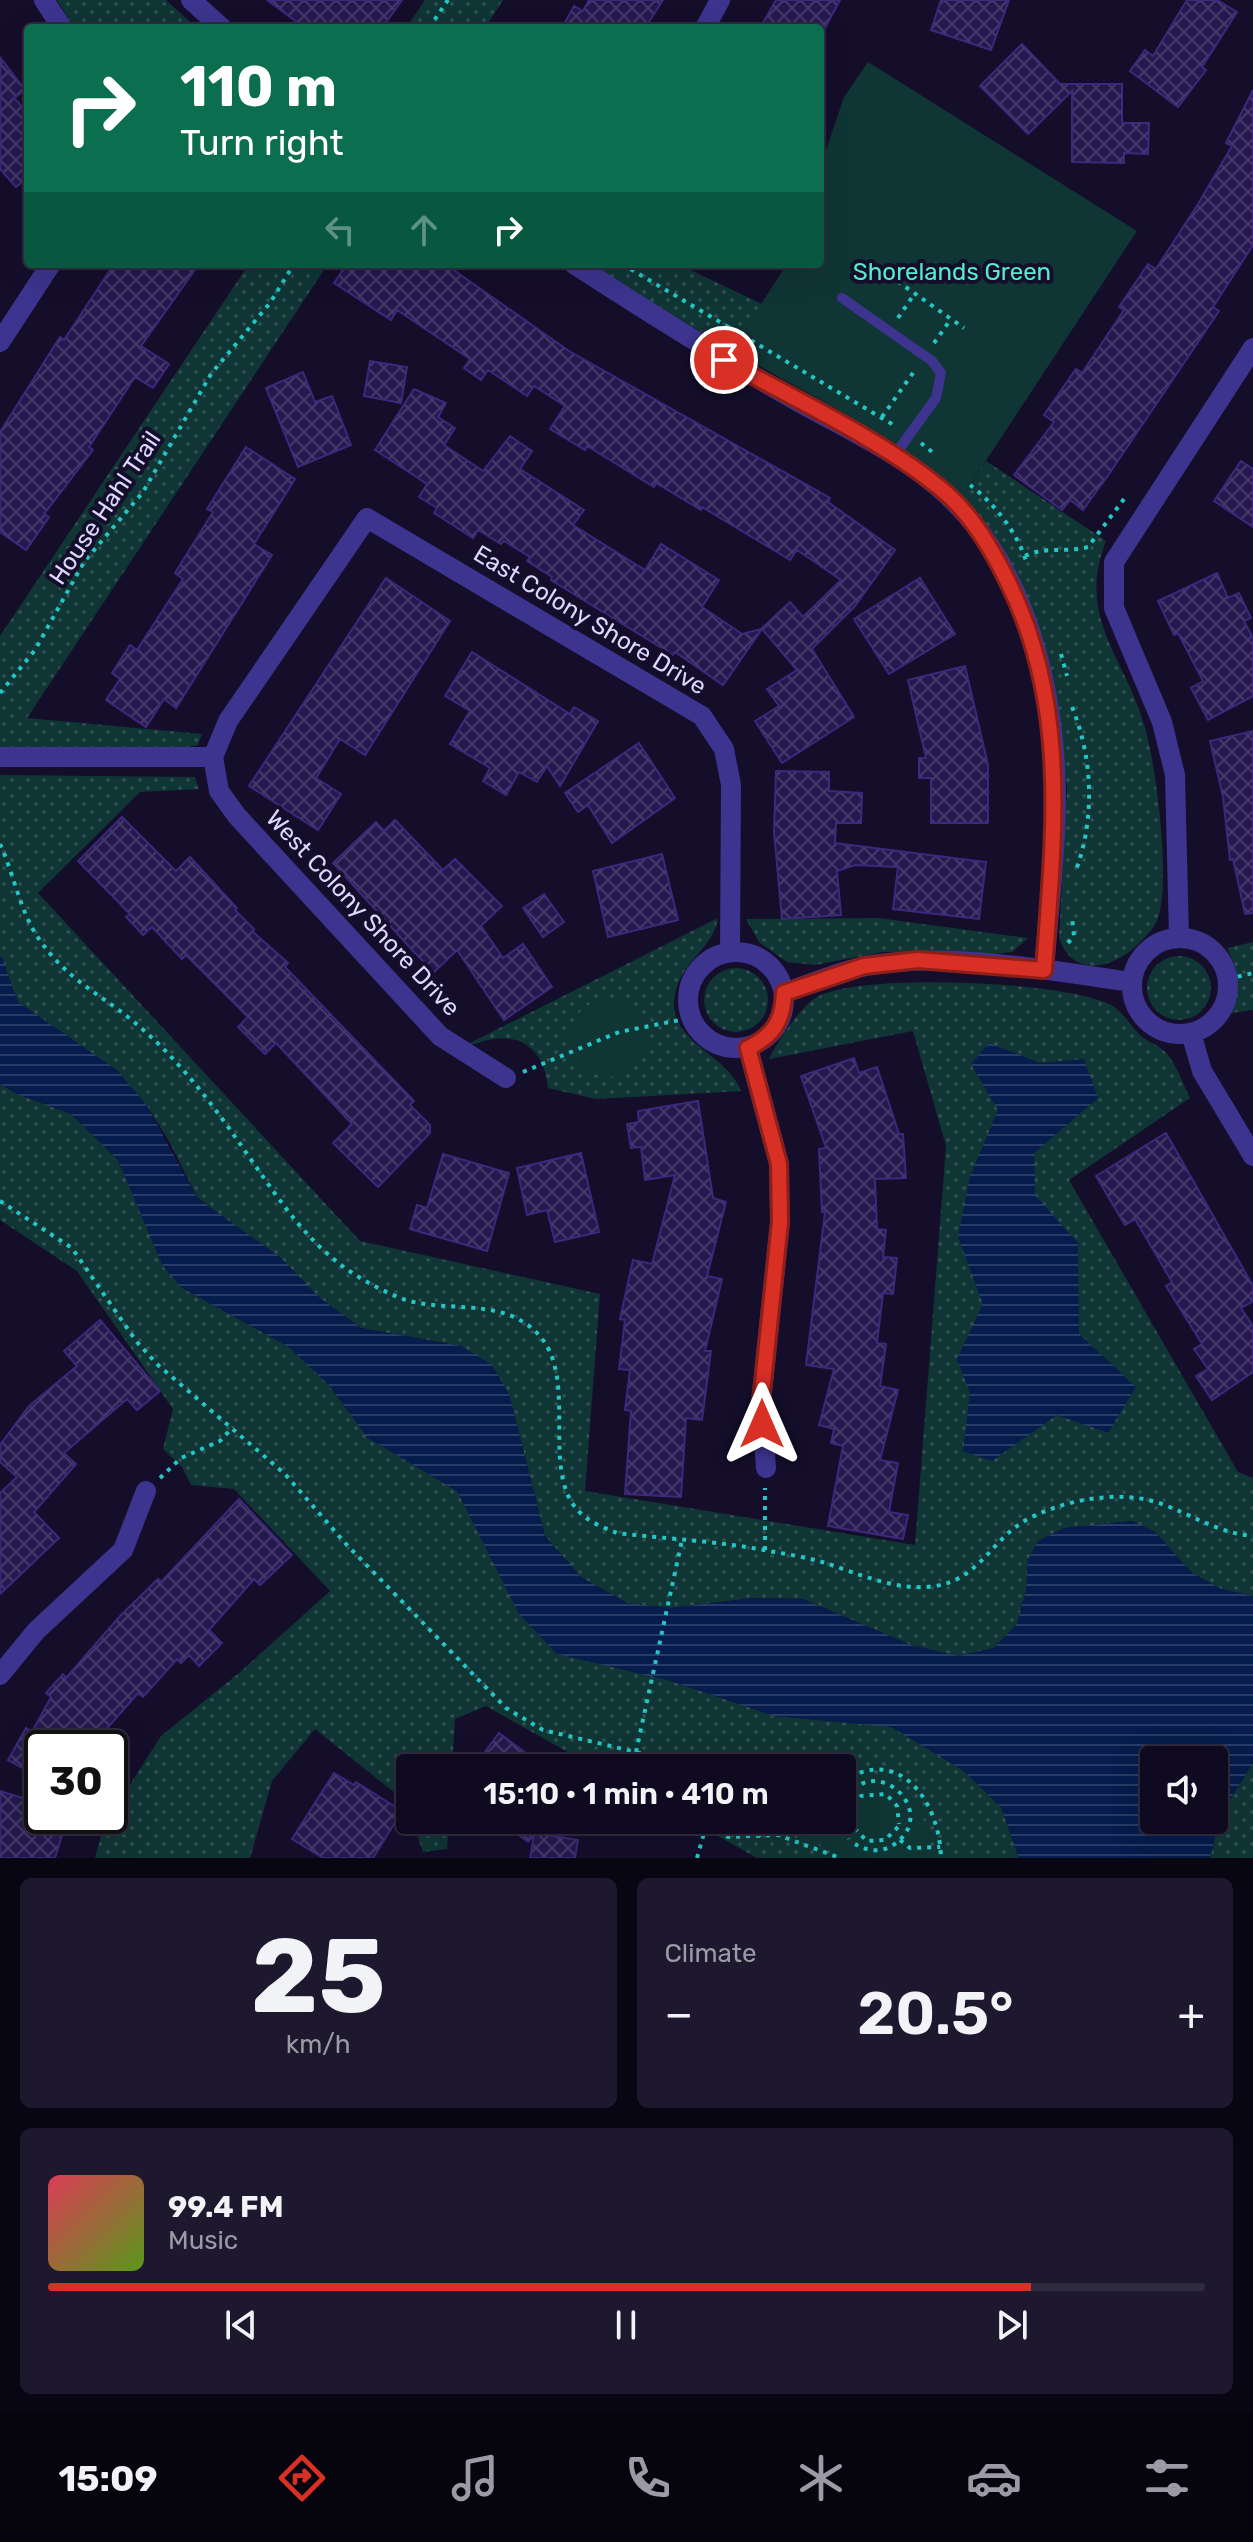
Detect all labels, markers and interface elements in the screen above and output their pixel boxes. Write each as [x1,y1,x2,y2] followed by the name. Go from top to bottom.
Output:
[180,54,337,120] text: 110 m
[48,56,152,160] icon: right
[180,121,344,164] text: Turn right
[318,208,362,252] icon: left
[402,208,446,252] icon: ahead
[486,208,530,252] icon: right
[853,258,1051,286] park label: Shorelands Green
[690,326,758,394] pin
[702,338,746,382] icon: arrive
[43,426,167,590] street label: House Hahl Trail
[469,539,711,701] street label: East Colony Shore Drive
[260,804,466,1022] street label: West Colony Shore Drive
[720,1382,804,1466] position arrow
[24,1730,128,1834] speed limit sign: 30
[1140,1746,1228,1834] map controls
[1140,1746,1228,1834] button: sound
[483,1776,769,1812] text: 15:10 · 1 min · 410 m
[251,1915,386,2038] text: 25
[665,1938,757,1969] text: Climate
[857,1978,1014,2049] text: 20.5°
[665,1988,693,2040] text: −
[1178,1988,1205,2040] text: +
[286,2029,351,2060] text: km/h
[168,2189,284,2225] text: 99.4 FM
[168,2225,238,2256] text: Music
[219,2303,263,2347] icon: previous
[604,2303,648,2347] icon: pause
[990,2303,1034,2347] icon: next
[274,2450,330,2506] icon: directions
[447,2450,503,2506] icon: music
[620,2450,676,2506] icon: phone
[793,2450,849,2506] icon: climate
[966,2450,1022,2506] icon: car
[1139,2450,1195,2506] icon: filters
[58,2457,158,2500] text: 15:09

